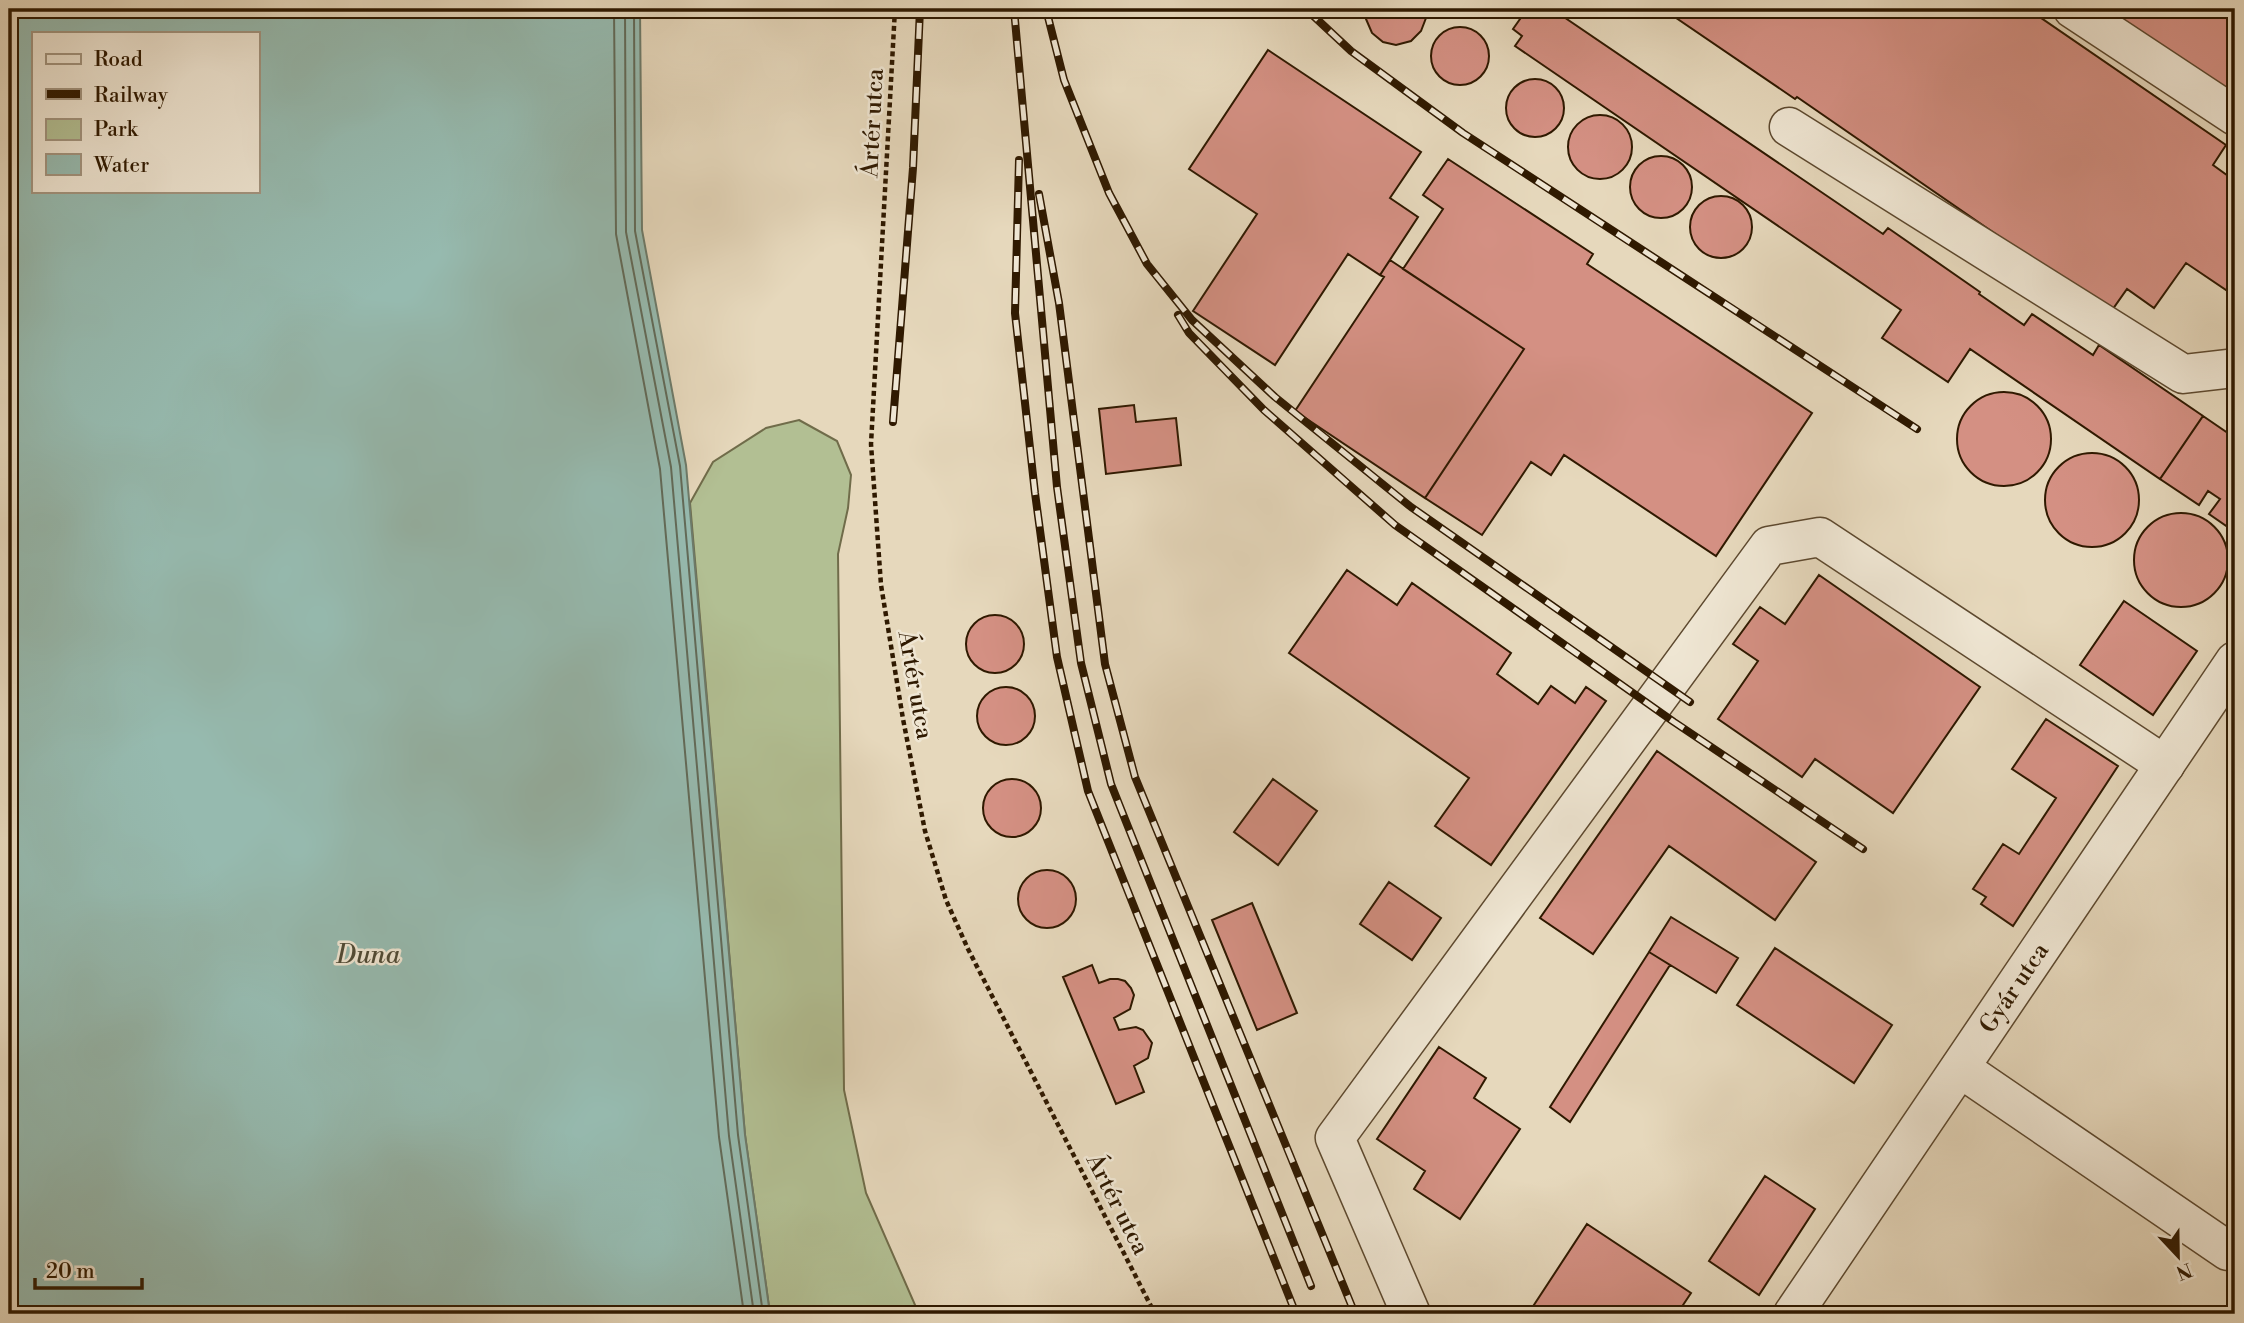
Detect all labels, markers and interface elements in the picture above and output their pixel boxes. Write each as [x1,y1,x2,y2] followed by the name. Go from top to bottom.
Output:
[32,32,259,192] legend
[94,47,143,73] text: Road
[854,67,891,179] street label: Ártér utca
[94,83,169,109] text: Railway
[94,117,139,143] text: Park
[93,153,149,179] text: Water
[891,628,940,742] street label: Ártér utca
[1973,937,2056,1039] street label: Gyár utca
[335,939,400,971] water label: Duna
[1078,1148,1157,1261] street label: Ártér utca
[2142,1222,2212,1292] north arrow
[35,1246,142,1290] scale bar
[2173,1257,2195,1285] text: N
[46,1259,95,1285] text: 20 m

